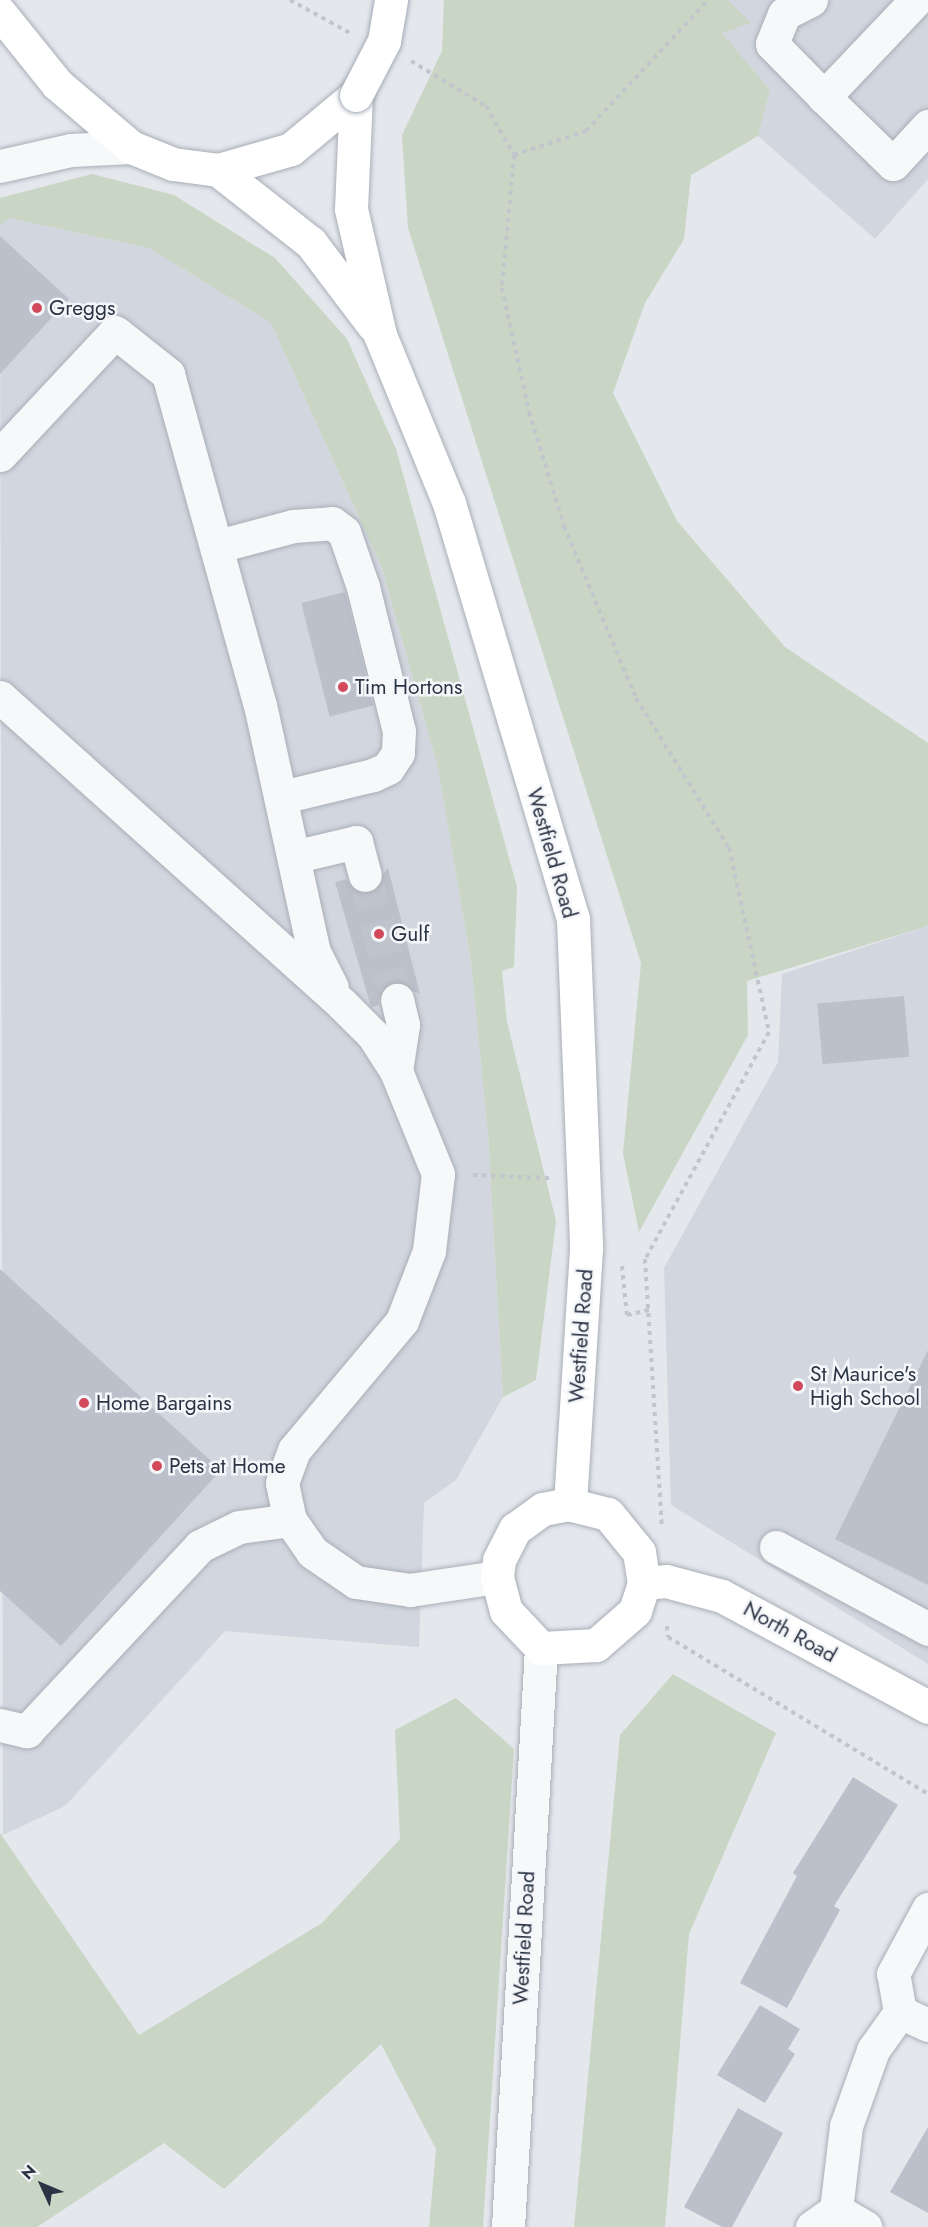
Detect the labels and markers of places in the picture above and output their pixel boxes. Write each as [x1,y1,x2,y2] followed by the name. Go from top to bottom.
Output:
[49,295,115,321] place label: Greggs
[30,301,44,315] marker: Greggs
[355,674,463,700] place label: Tim Hortons
[336,680,350,694] marker: Tim Hortons
[391,921,429,947] place label: Gulf
[372,927,386,941] marker: Gulf
[810,1361,920,1411] place label: St Maurice's High School
[791,1379,805,1393] marker: St Maurice's High School
[96,1390,232,1416] place label: Home Bargains
[77,1396,91,1410] marker: Home Bargains
[169,1453,286,1479] place label: Pets at Home
[150,1459,164,1473] marker: Pets at Home

